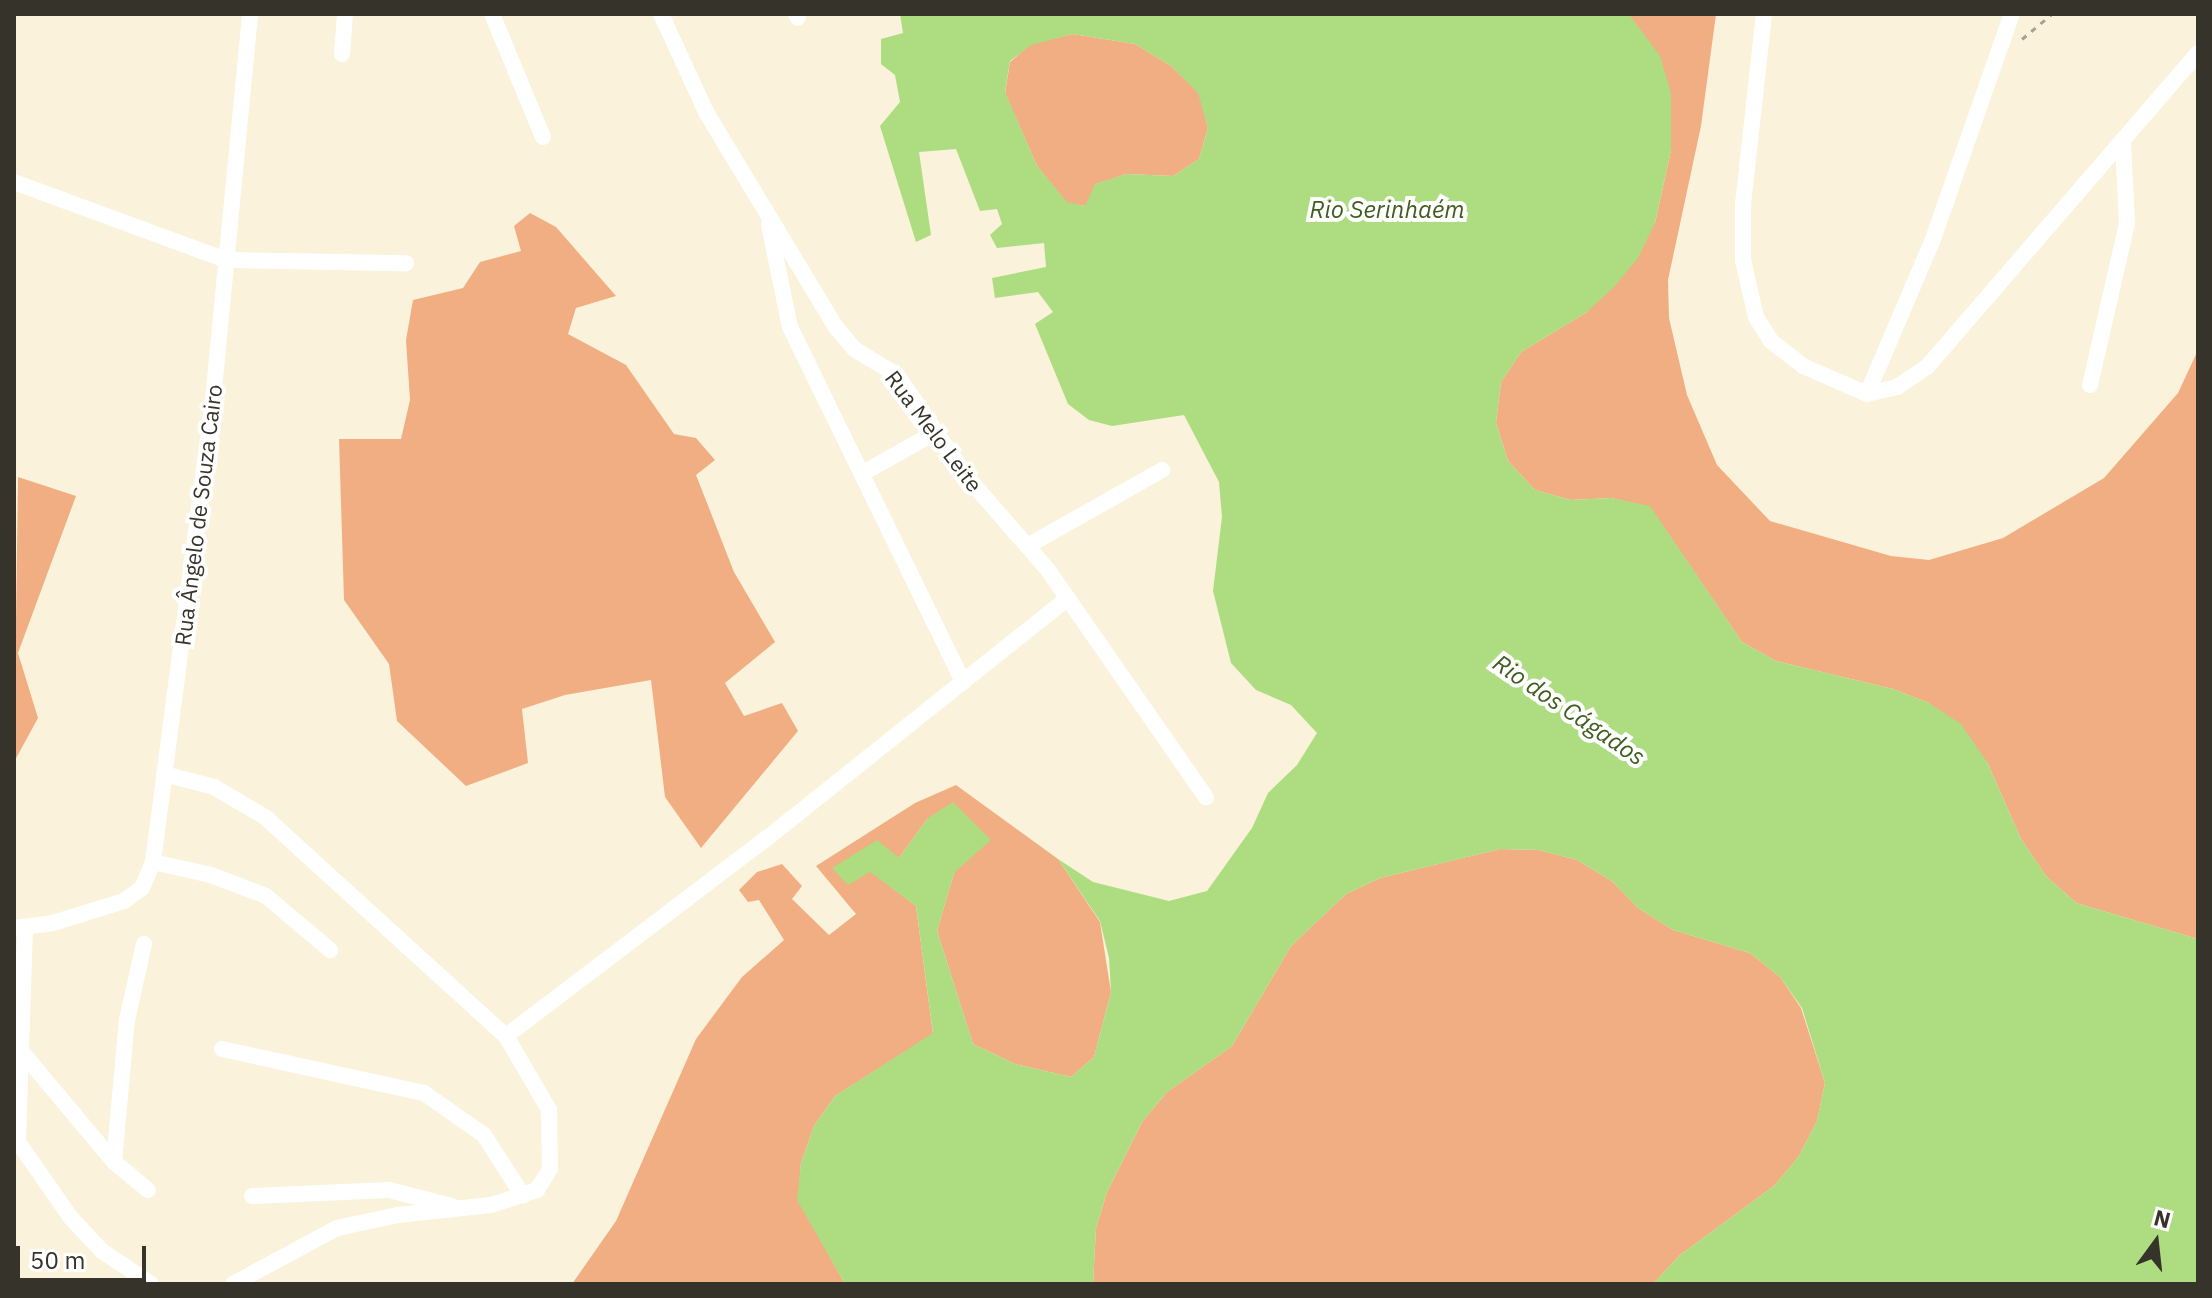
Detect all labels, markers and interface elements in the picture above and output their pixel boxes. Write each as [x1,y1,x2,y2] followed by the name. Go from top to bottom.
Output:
[1309,196,1465,224] water label: Rio Serinhaém
[880,365,988,497] street label: Rua Melo Leite
[169,383,227,647] street label: Rua Ângelo de Souza Cairo
[1487,649,1651,771] water label: Rio dos Cágados
[2116,1202,2196,1282] north arrow
[2151,1202,2174,1234] text: N
[20,1230,150,1280] scale bar
[30,1244,85,1276] text: 50 m

